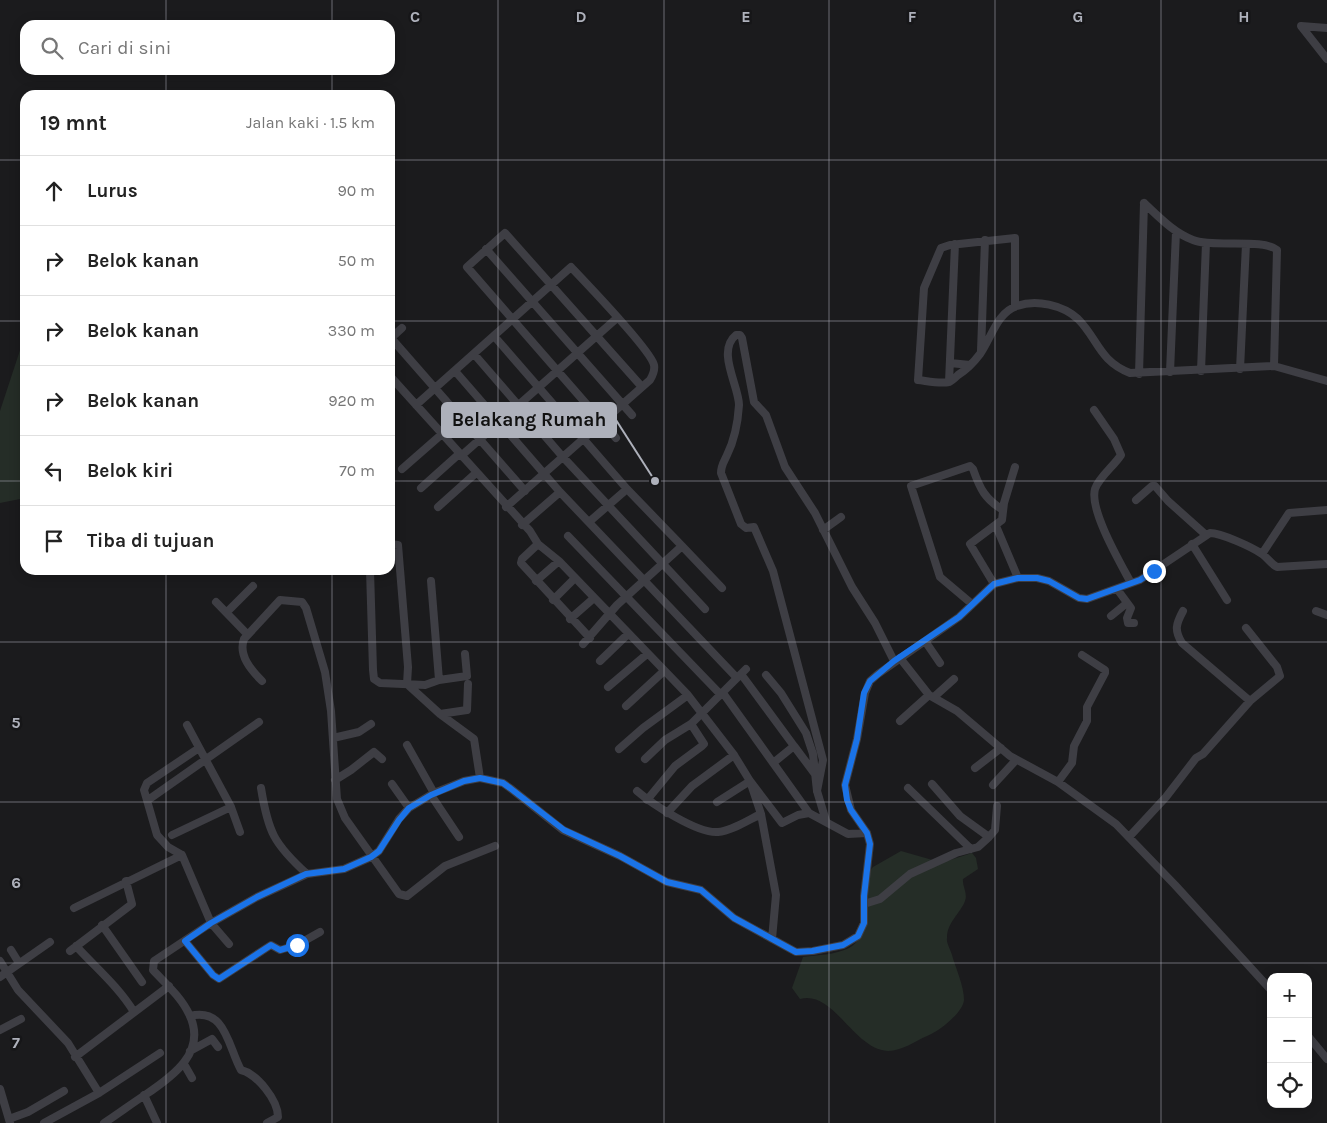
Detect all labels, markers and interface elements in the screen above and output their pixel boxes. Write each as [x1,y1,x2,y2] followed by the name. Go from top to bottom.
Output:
[410,7,420,26] text: C
[576,7,587,26] text: D
[741,7,751,26] text: E
[908,7,917,26] text: F
[1073,7,1083,26] text: G
[1238,7,1250,26] text: H
[20,20,395,75] search box
[38,34,66,62] icon: search
[78,37,171,59] text: Cari di sini
[40,111,107,135] text: 19 mnt
[246,113,375,132] text: Jalan kaki · 1.5 km
[40,177,68,205] icon: ahead
[87,180,138,202] text: Lurus
[337,181,375,200] text: 90 m
[40,247,68,275] icon: right
[87,250,199,272] text: Belok kanan
[338,251,375,270] text: 50 m
[40,317,68,345] icon: right
[87,320,199,342] text: Belok kanan
[328,321,375,340] text: 330 m
[40,387,68,415] icon: right
[87,390,199,412] text: Belok kanan
[328,391,375,410] text: 920 m
[442,403,616,437] callout: Belakang Rumah
[452,409,606,431] text: Belakang Rumah
[40,457,68,485] icon: left
[87,460,173,482] text: Belok kiri
[339,461,375,480] text: 70 m
[40,527,68,555] icon: arrive
[87,530,214,552] text: Tiba di tujuan
[1143,560,1166,583] route end
[11,713,21,732] text: 5
[11,873,21,892] text: 6
[286,934,309,957] route start
[1267,973,1312,1108] map controls
[1267,973,1312,1018] button: +
[1267,1018,1312,1063] button: −
[12,1033,20,1052] text: 7
[1267,1063,1312,1108] button: locate

